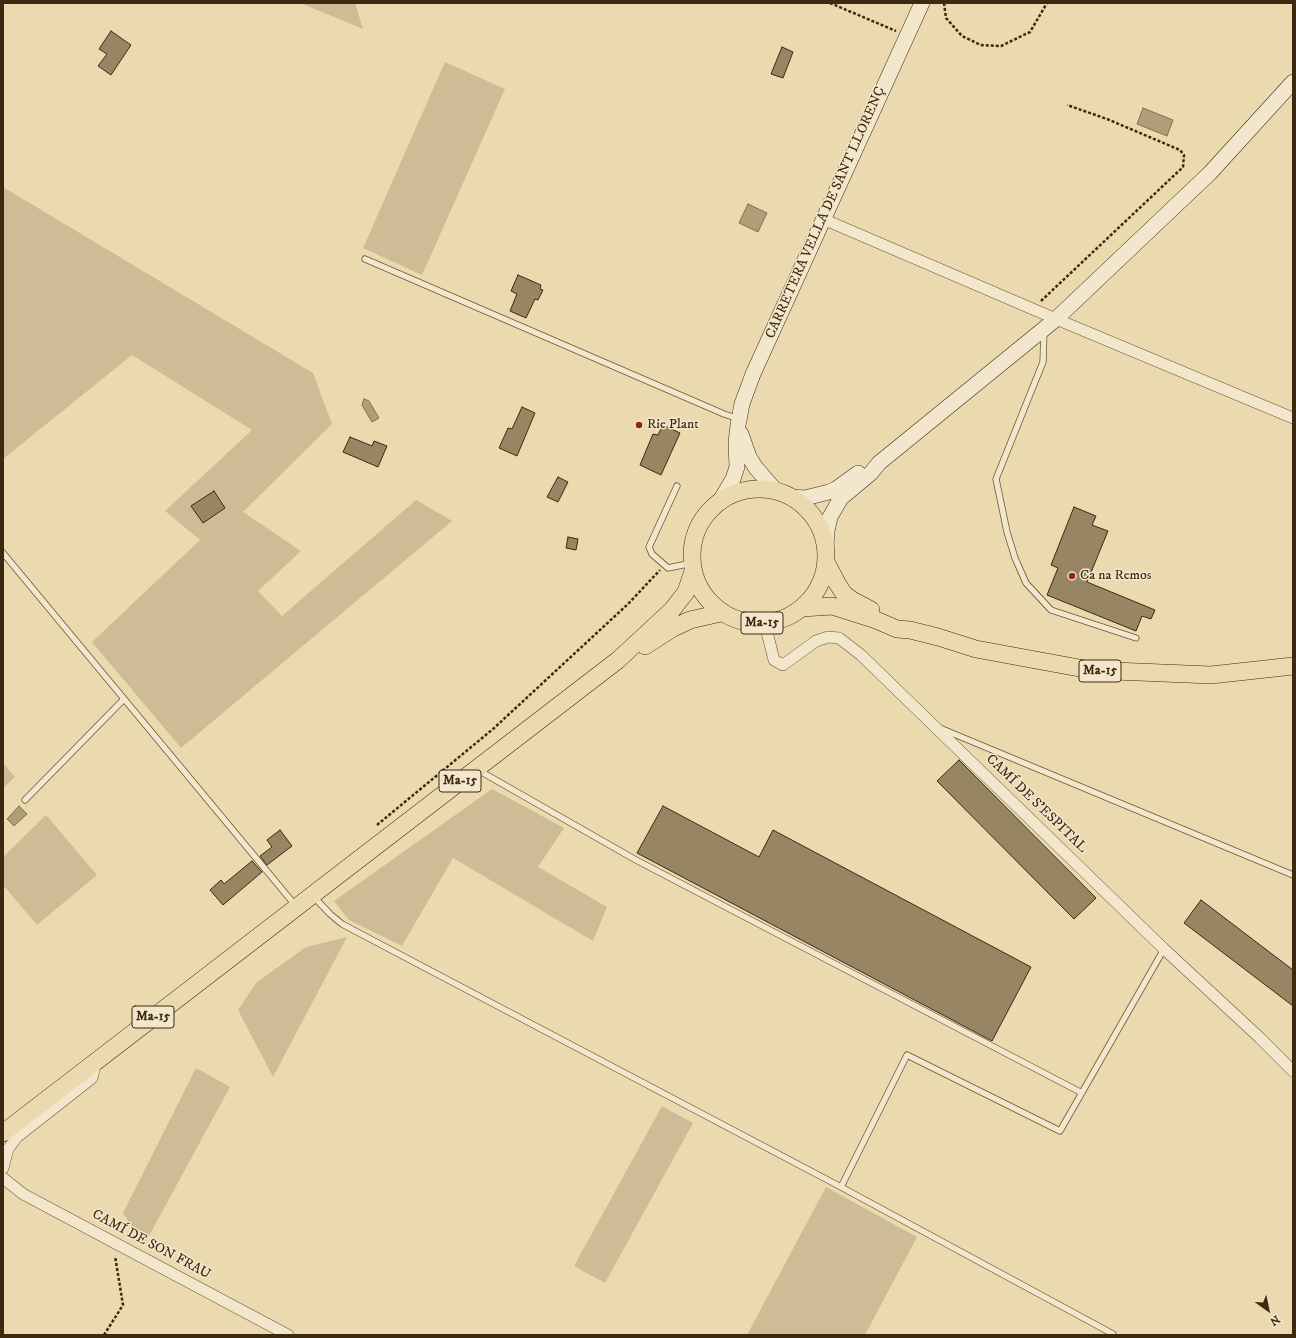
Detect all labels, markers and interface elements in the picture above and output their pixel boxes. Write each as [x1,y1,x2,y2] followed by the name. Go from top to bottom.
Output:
[763,84,889,342] street label: CARRETERA VELLA DE SANT LLORENÇ
[647,417,699,433] place label: Rie Plant
[634,420,644,430] marker: Rie Plant
[1080,568,1152,584] place label: Ca na Remos
[1067,571,1077,581] marker: Ca na Remos
[741,612,783,634] road number: Ma-15
[1079,660,1121,682] road number: Ma-15
[982,751,1090,857] street label: CAMÍ DE S'ESPITAL
[439,770,481,792] road number: Ma-15
[132,1006,174,1028] road number: Ma-15
[89,1207,213,1283] street label: CAMÍ DE SON FRAU
[1248,1290,1288,1330] north arrow
[1267,1312,1282,1328] text: N

